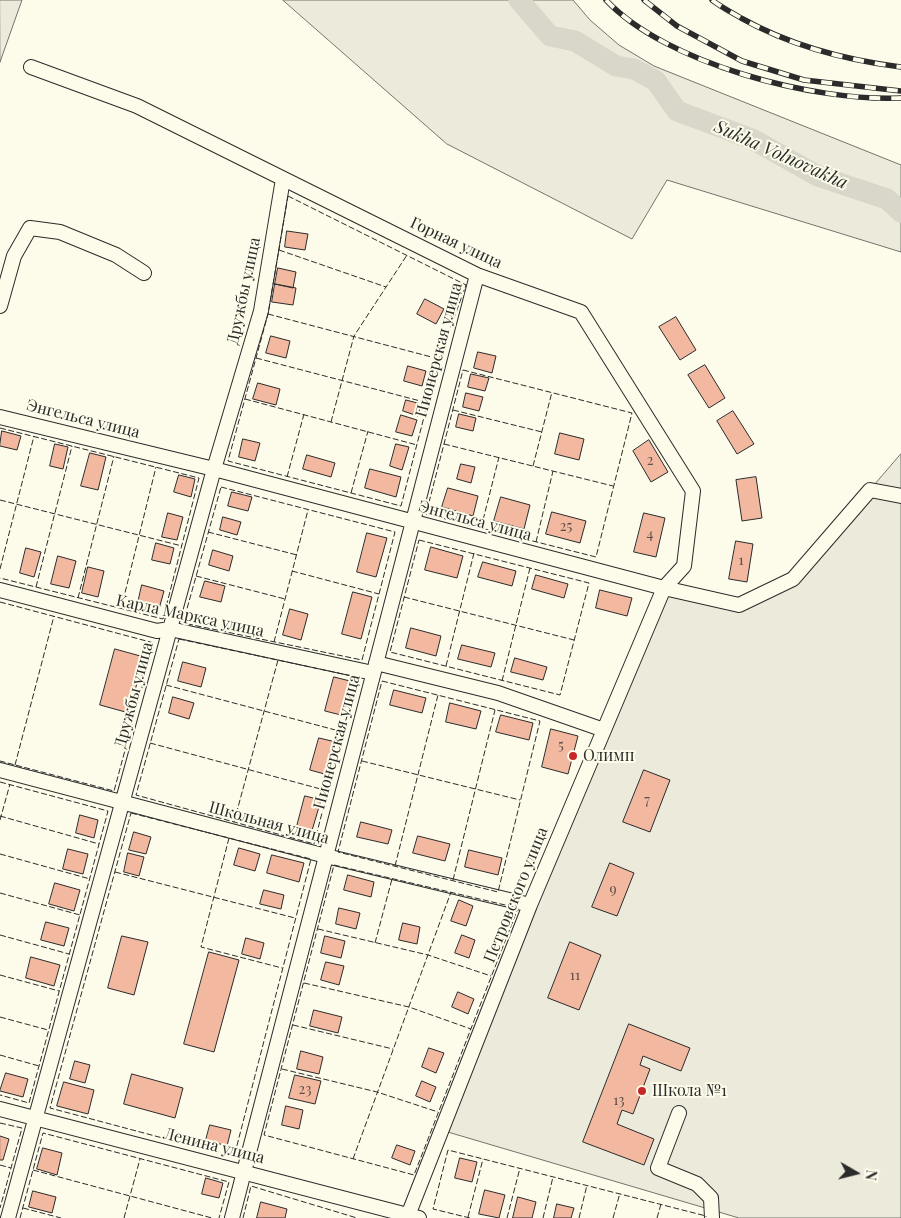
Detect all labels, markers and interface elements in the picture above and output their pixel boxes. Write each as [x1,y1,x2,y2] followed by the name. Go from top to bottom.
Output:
[711,116,851,194] water label: Sukha Volnovakha
[407,213,505,273] street label: Горная улица
[223,236,265,346] street label: Дружбы улица
[412,281,466,419] street label: Пионерская улица
[24,396,142,442] street label: Энгельса улица
[647,453,653,469] house number: 2
[416,497,534,545] street label: Энгельса улица
[560,519,572,535] house number: 25
[647,527,653,543] house number: 4
[738,553,744,569] house number: 1
[114,591,266,641] street label: Карла Маркса улица
[111,640,157,750] street label: Дружбы улица
[310,673,364,811] street label: Пионерская улица
[558,738,564,754] house number: 5
[583,746,634,766] place label: Олимп
[567,750,579,762] marker: Олимп
[644,793,650,809] house number: 7
[207,798,331,848] street label: Школьная улица
[480,824,552,966] street label: Петровского улица
[609,882,617,898] house number: 9
[570,968,580,984] house number: 11
[652,1081,727,1101] place label: Школа №1
[298,1082,312,1098] house number: 23
[636,1085,648,1097] marker: Школа №1
[613,1093,625,1109] house number: 13
[161,1124,267,1168] street label: Ленина улица
[831,1148,881,1198] north arrow
[861,1169,881,1181] text: N

